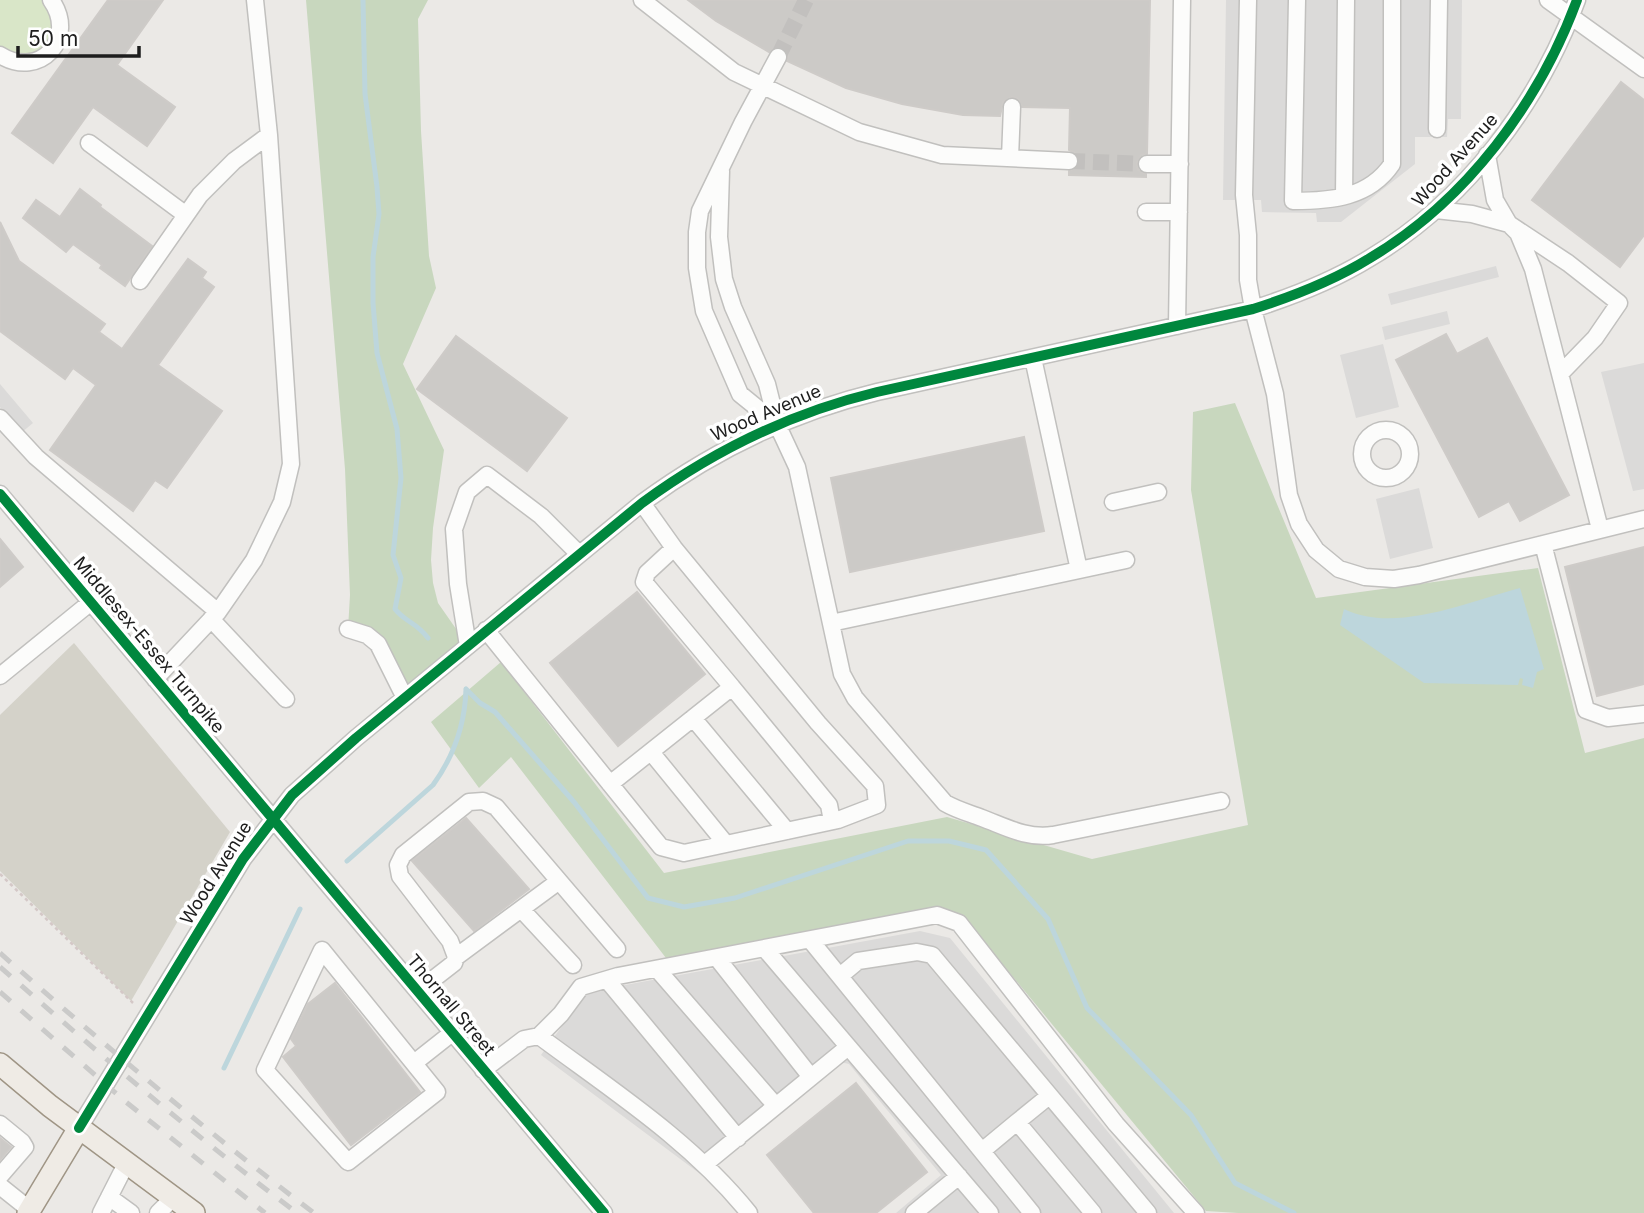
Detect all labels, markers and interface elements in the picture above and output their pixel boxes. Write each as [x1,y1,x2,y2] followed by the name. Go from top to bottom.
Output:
[18,14,138,58] scale bar
[28,26,78,51] text: 50 m
[1407,109,1502,210] street label: Wood Avenue
[708,380,824,445] street label: Wood Avenue
[69,552,229,737] street label: Middlesex-Essex Turnpike
[175,817,256,928] street label: Wood Avenue
[403,950,500,1060] street label: Thornall Street

